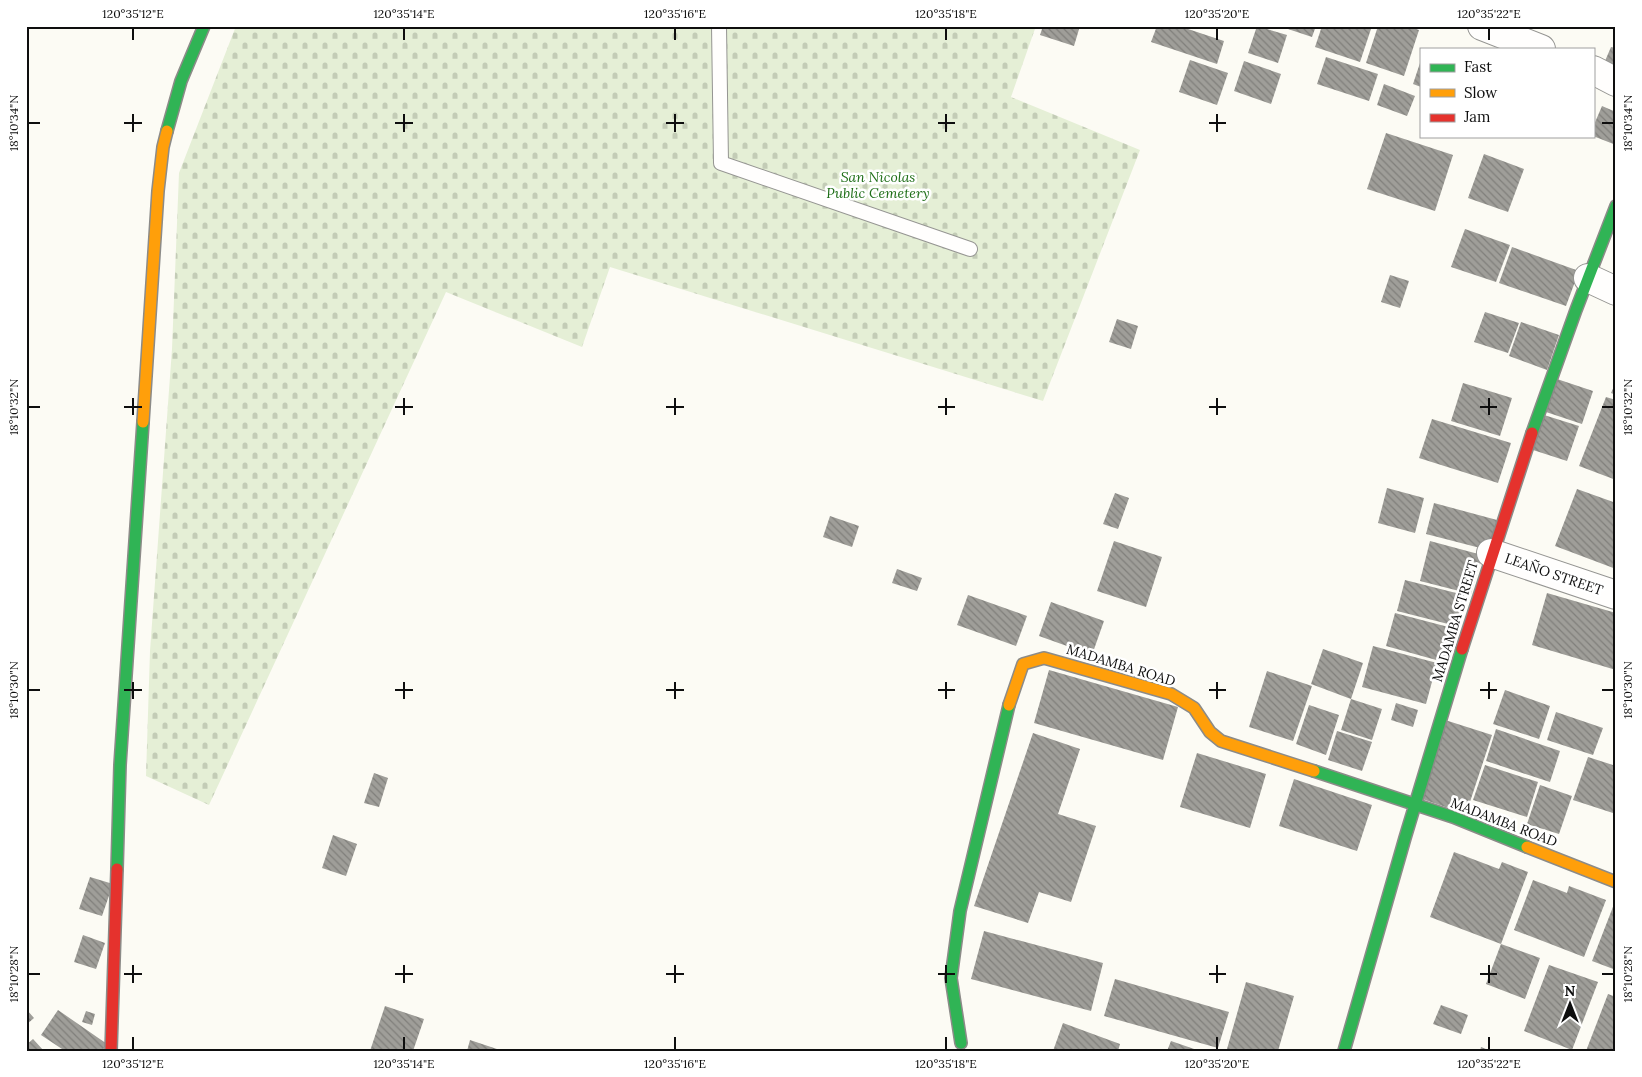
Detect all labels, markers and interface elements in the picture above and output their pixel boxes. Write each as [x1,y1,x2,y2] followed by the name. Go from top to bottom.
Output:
[102,6,164,21] text: 120°35'12"E
[373,6,435,21] text: 120°35'14"E
[644,6,706,21] text: 120°35'16"E
[915,6,977,21] text: 120°35'18"E
[1185,6,1249,21] text: 120°35'20"E
[1457,6,1521,21] text: 120°35'22"E
[1420,48,1594,138] legend
[1464,57,1492,76] text: Fast
[1464,83,1497,102] text: Slow
[6,95,21,151] text: 18°10'34"N
[1620,95,1635,151] text: 18°10'34"N
[1463,107,1491,126] text: Jam
[826,168,930,202] park label: San Nicolas Public Cemetery
[6,379,21,435] text: 18°10'32"N
[1620,379,1635,435] text: 18°10'32"N
[1502,549,1606,599] street label: LEAÑO STREET
[1428,558,1482,684] street label: MADAMBA STREET
[1064,640,1178,690] street label: MADAMBA ROAD
[6,661,21,719] text: 18°10'30"N
[1620,661,1635,719] text: 18°10'30"N
[1448,793,1560,851] street label: MADAMBA ROAD
[6,946,21,1002] text: 18°10'28"N
[1620,946,1635,1002] text: 18°10'28"N
[1544,980,1594,1030] north arrow
[1565,982,1576,1000] text: N
[102,1056,164,1071] text: 120°35'12"E
[373,1056,435,1071] text: 120°35'14"E
[644,1056,706,1071] text: 120°35'16"E
[915,1056,977,1071] text: 120°35'18"E
[1185,1056,1249,1071] text: 120°35'20"E
[1457,1056,1521,1071] text: 120°35'22"E

